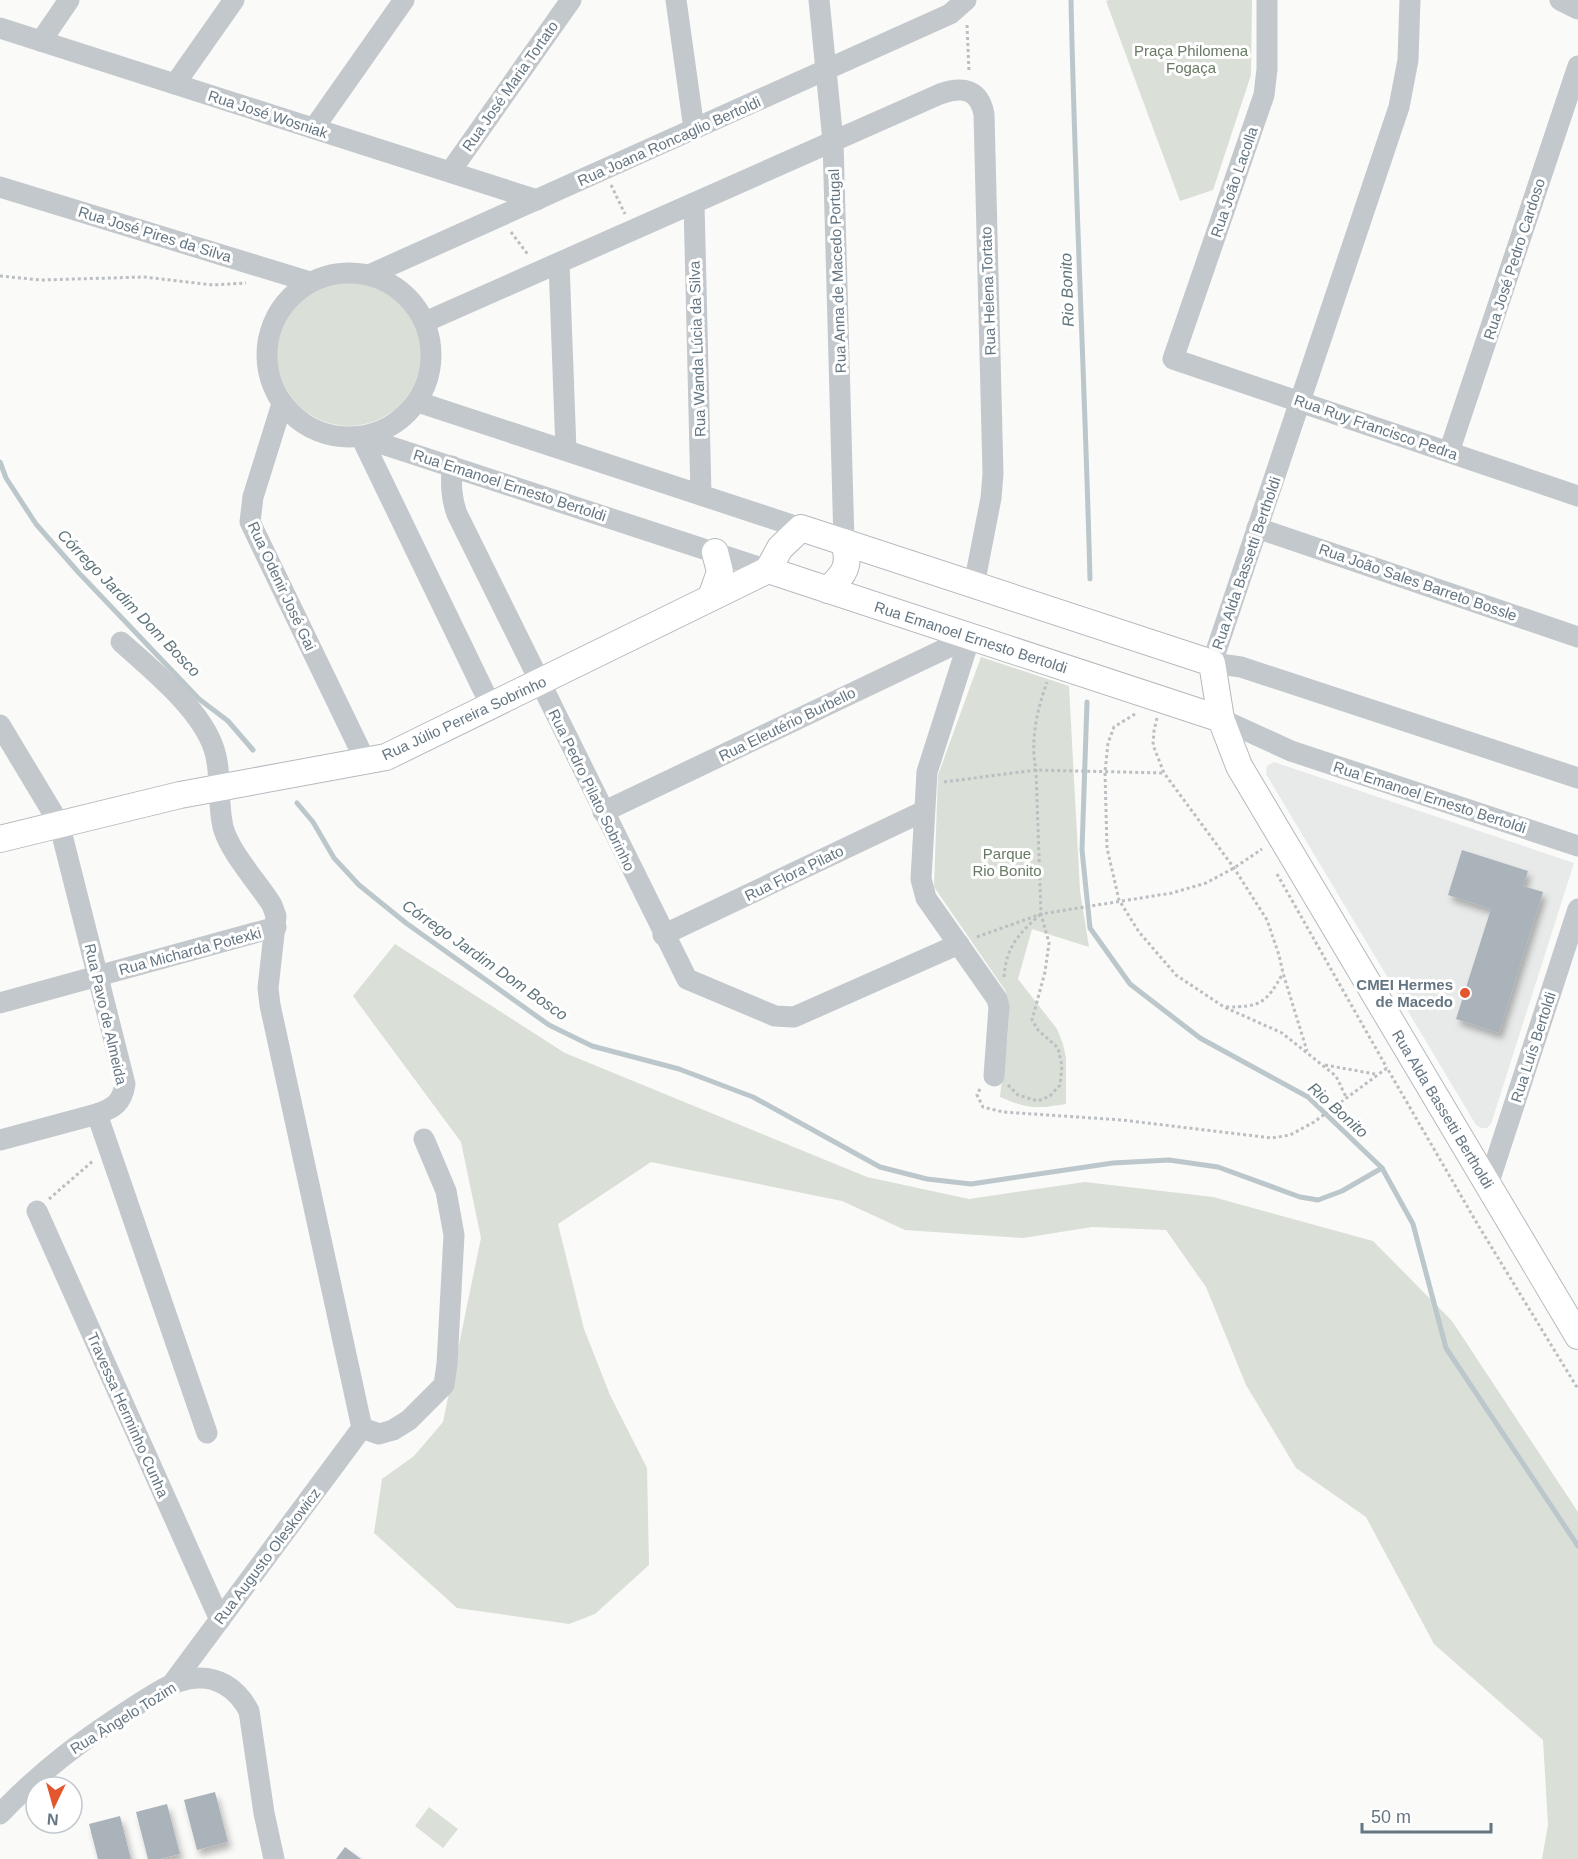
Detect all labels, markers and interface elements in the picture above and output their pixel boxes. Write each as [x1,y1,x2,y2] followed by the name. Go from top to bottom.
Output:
[459,18,561,154] street label: Rua José Maria Tortato
[1134,42,1249,76] park label: Praça Philomena Fogaça
[206,87,330,142] street label: Rua José Wosniak
[575,93,763,189] street label: Rua Joana Roncaglio Bertoldi
[1207,124,1261,240] street label: Rua João Lacolla
[825,169,849,373] street label: Rua Anna de Macedo Portugal
[1480,176,1548,342] street label: Rua José Pedro Cardoso
[76,203,234,266] street label: Rua José Pires da Silva
[977,226,999,356] street label: Rua Helena Tortato
[1057,253,1077,327] water label: Rio Bonito
[685,260,709,437] street label: Rua Wanda Lúcia da Silva
[1292,391,1461,463] street label: Rua Ruy Francisco Pedra
[411,446,609,524] street label: Rua Emanoel Ernesto Bertoldi
[1208,474,1284,652] street label: Rua Alda Bassetti Bertholdi
[245,519,319,653] street label: Rua Odenir José Gai
[54,526,204,680] water label: Córrego Jardim Dom Bosco
[1317,540,1519,624] street label: Rua João Sales Barreto Bossle
[872,598,1070,676] street label: Rua Emanoel Ernesto Bertoldi
[379,672,549,764] street label: Rua Júlio Pereira Sobrinho
[716,683,858,765] street label: Rua Eleutério Burbello
[545,706,639,874] street label: Rua Pedro Pilato Sobrinho
[1331,758,1529,836] street label: Rua Emanoel Ernesto Bertoldi
[742,842,846,904] street label: Rua Flora Pilato
[972,845,1042,879] park label: Parque Rio Bonito
[399,896,571,1024] water label: Córrego Jardim Dom Bosco
[117,924,263,978] street label: Rua Micharda Potexki
[81,942,131,1087] street label: Rua Pavo de Almeida
[1356,976,1453,1010] place label: CMEI Hermes de Macedo
[1458,986,1472,1000] marker: CMEI Hermes de Macedo
[1507,990,1559,1104] street label: Rua Luís Bertoldi
[1389,1027,1497,1191] street label: Rua Alda Bassetti Bertholdi
[1305,1079,1371,1141] water label: Rio Bonito
[84,1330,172,1501] street label: Travessa Herminho Cunha
[210,1485,324,1627] street label: Rua Augusto Oleskowicz
[67,1679,179,1757] street label: Rua Ângelo Tozim
[24,1775,84,1835] north arrow
[1362,1796,1491,1834] scale bar
[1371,1807,1411,1827] text: 50 m
[46,1810,59,1828] text: N

